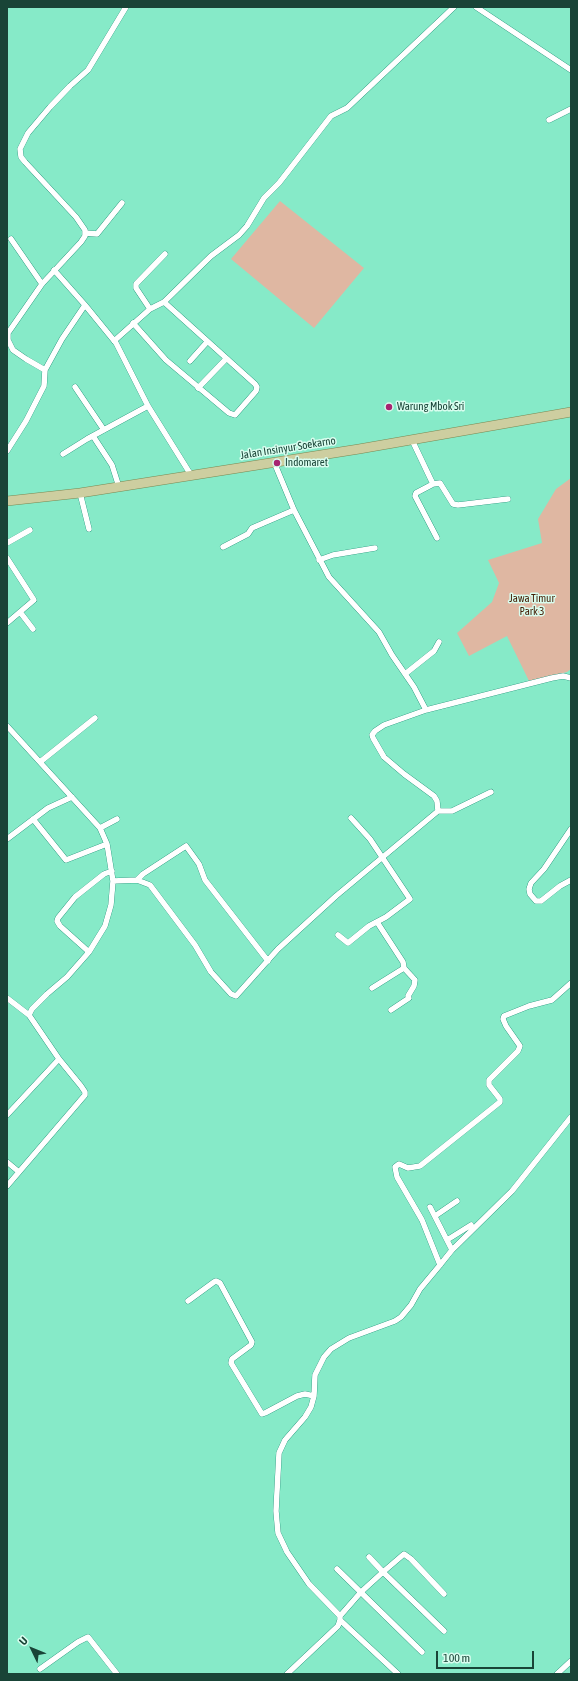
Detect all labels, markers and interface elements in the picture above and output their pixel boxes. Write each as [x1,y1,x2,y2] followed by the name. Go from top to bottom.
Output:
[397,400,464,414] place label: Warung Mbok Sri
[384,402,394,412] marker: Warung Mbok Sri
[239,434,337,462] street label: Jalan Insinyur Soekarno
[285,456,328,470] place label: Indomaret
[272,458,282,468] marker: Indomaret
[509,592,555,618] park label: Jawa Timur Park 3
[12,1629,52,1669] north arrow
[17,1634,30,1647] text: U
[438,1643,536,1669] scale bar
[443,1651,470,1665] text: 100 m

